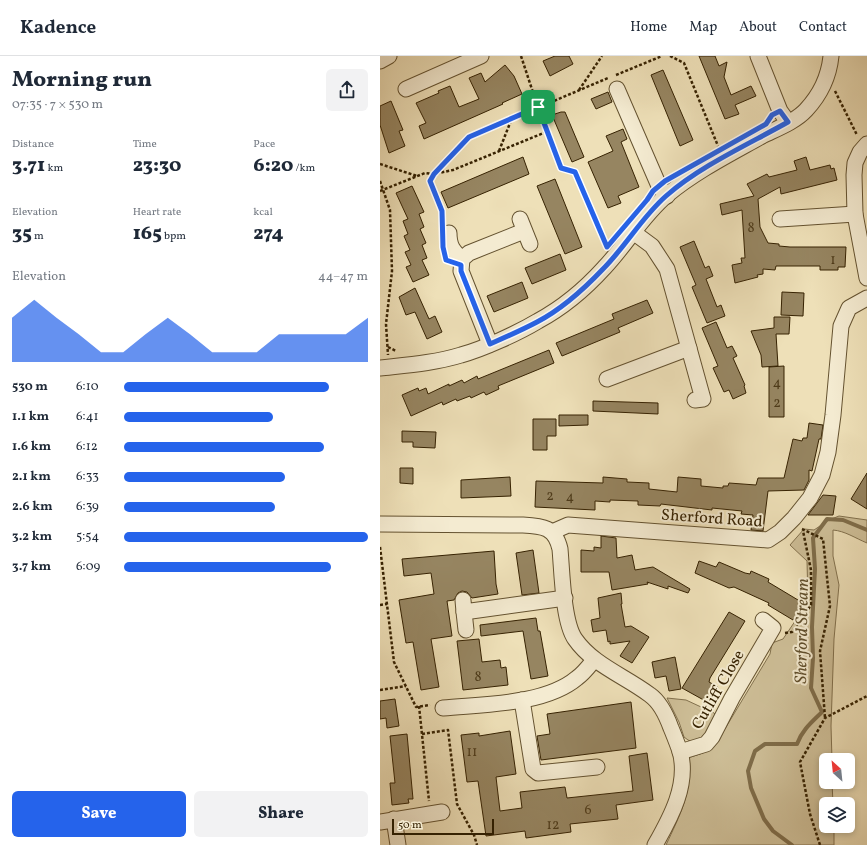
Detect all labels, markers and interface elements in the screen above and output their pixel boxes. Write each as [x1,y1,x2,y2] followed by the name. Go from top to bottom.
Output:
[20,15,96,41] text: Kadence
[630,18,667,37] text: Home
[689,18,717,37] text: Map
[739,18,777,37] text: About
[799,18,847,37] text: Contact
[12,65,152,96] text: Morning run
[326,69,368,111] button: share
[521,90,555,124] pin
[12,96,103,114] text: 07:35 · 7 × 530 m
[527,96,549,118] icon: arrive
[12,137,54,152] text: Distance
[133,137,157,152] text: Time
[253,137,275,152] text: Pace
[12,152,45,180] text: 3.71
[133,152,181,180] text: 23:30
[253,152,293,180] text: 6:20
[45,161,63,176] text: km
[293,161,315,176] text: /km
[12,205,58,220] text: Elevation
[133,205,181,220] text: Heart rate
[253,205,273,220] text: kcal
[747,219,755,238] house number: 8
[12,220,32,248] text: 35
[133,220,162,248] text: 165
[253,220,284,248] text: 274
[32,229,44,244] text: m
[162,229,186,244] text: bpm
[830,251,836,270] house number: 1
[12,268,66,286] text: Elevation
[318,268,368,286] text: 44–47 m
[773,374,781,393] house number: 4
[12,378,48,396] text: 530 m
[76,378,99,396] text: 6:10
[773,394,781,413] house number: 2
[12,408,49,426] text: 1.1 km
[76,408,98,426] text: 6:41
[12,438,51,456] text: 1.6 km
[76,438,98,456] text: 6:12
[12,468,51,486] text: 2.1 km
[76,468,99,486] text: 6:33
[546,487,554,506] house number: 2
[566,488,574,507] house number: 4
[12,498,53,516] text: 2.6 km
[76,498,99,516] text: 6:39
[660,504,763,534] street label: Sherford Road
[12,528,52,546] text: 3.2 km
[76,528,99,546] text: 5:54
[12,558,51,576] text: 3.7 km
[76,558,100,576] text: 6:09
[790,578,815,684] water label: Sherford Stream
[687,646,750,734] street label: Cutliff Close
[474,668,482,687] house number: 8
[467,743,477,762] house number: 11
[819,753,855,789] north arrow
[819,753,855,833] map controls
[12,791,186,837] button: Save
[194,791,368,837] button: Share
[819,797,855,833] button: layers
[584,801,592,820] house number: 6
[547,816,559,835] house number: 12
[392,817,494,836] scale bar
[398,818,422,833] text: 50 m

